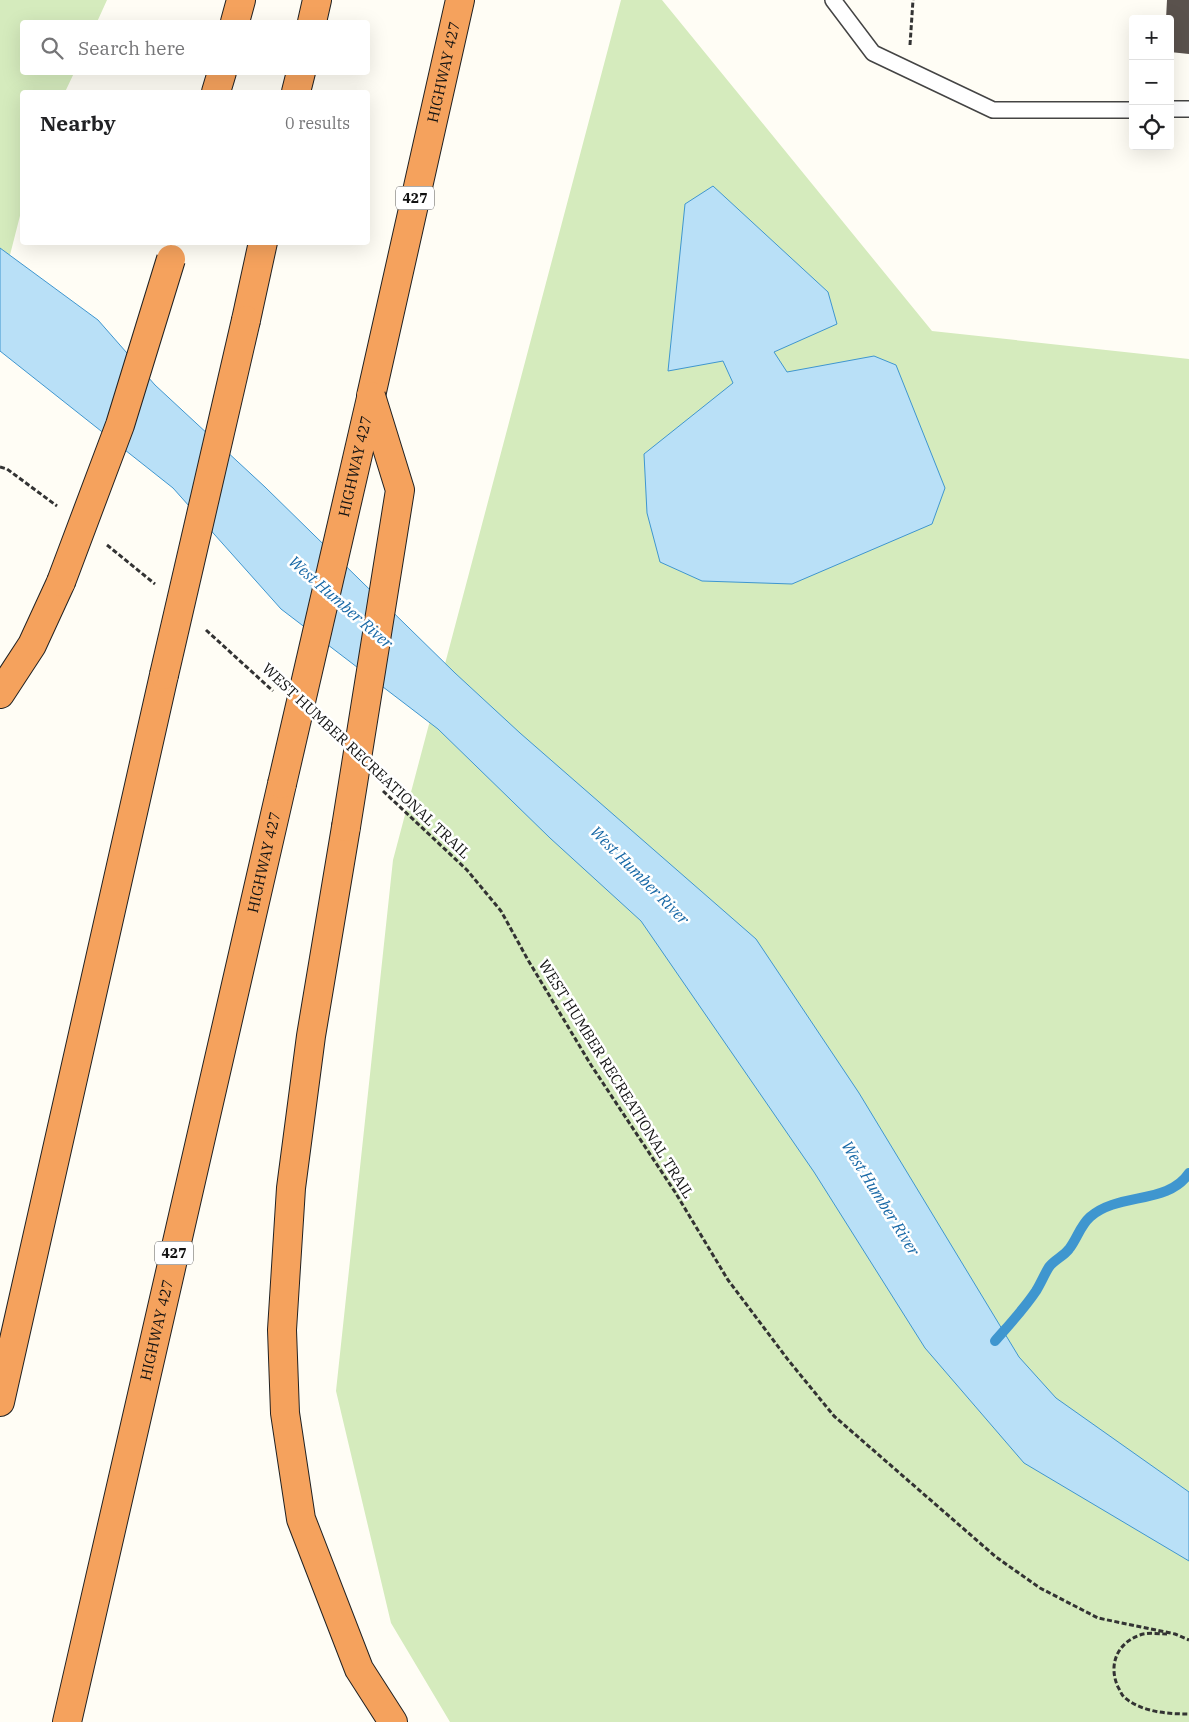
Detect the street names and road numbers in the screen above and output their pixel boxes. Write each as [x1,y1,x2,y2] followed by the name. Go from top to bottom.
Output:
[423,20,464,124] street label: HIGHWAY 427
[396,187,434,210] road number: 427
[334,414,376,519] street label: HIGHWAY 427
[258,659,475,862] street label: WEST HUMBER RECREATIONAL TRAIL
[243,810,284,915] street label: HIGHWAY 427
[535,956,698,1202] street label: WEST HUMBER RECREATIONAL TRAIL
[155,1242,193,1264] road number: 427
[136,1278,177,1382] street label: HIGHWAY 427

